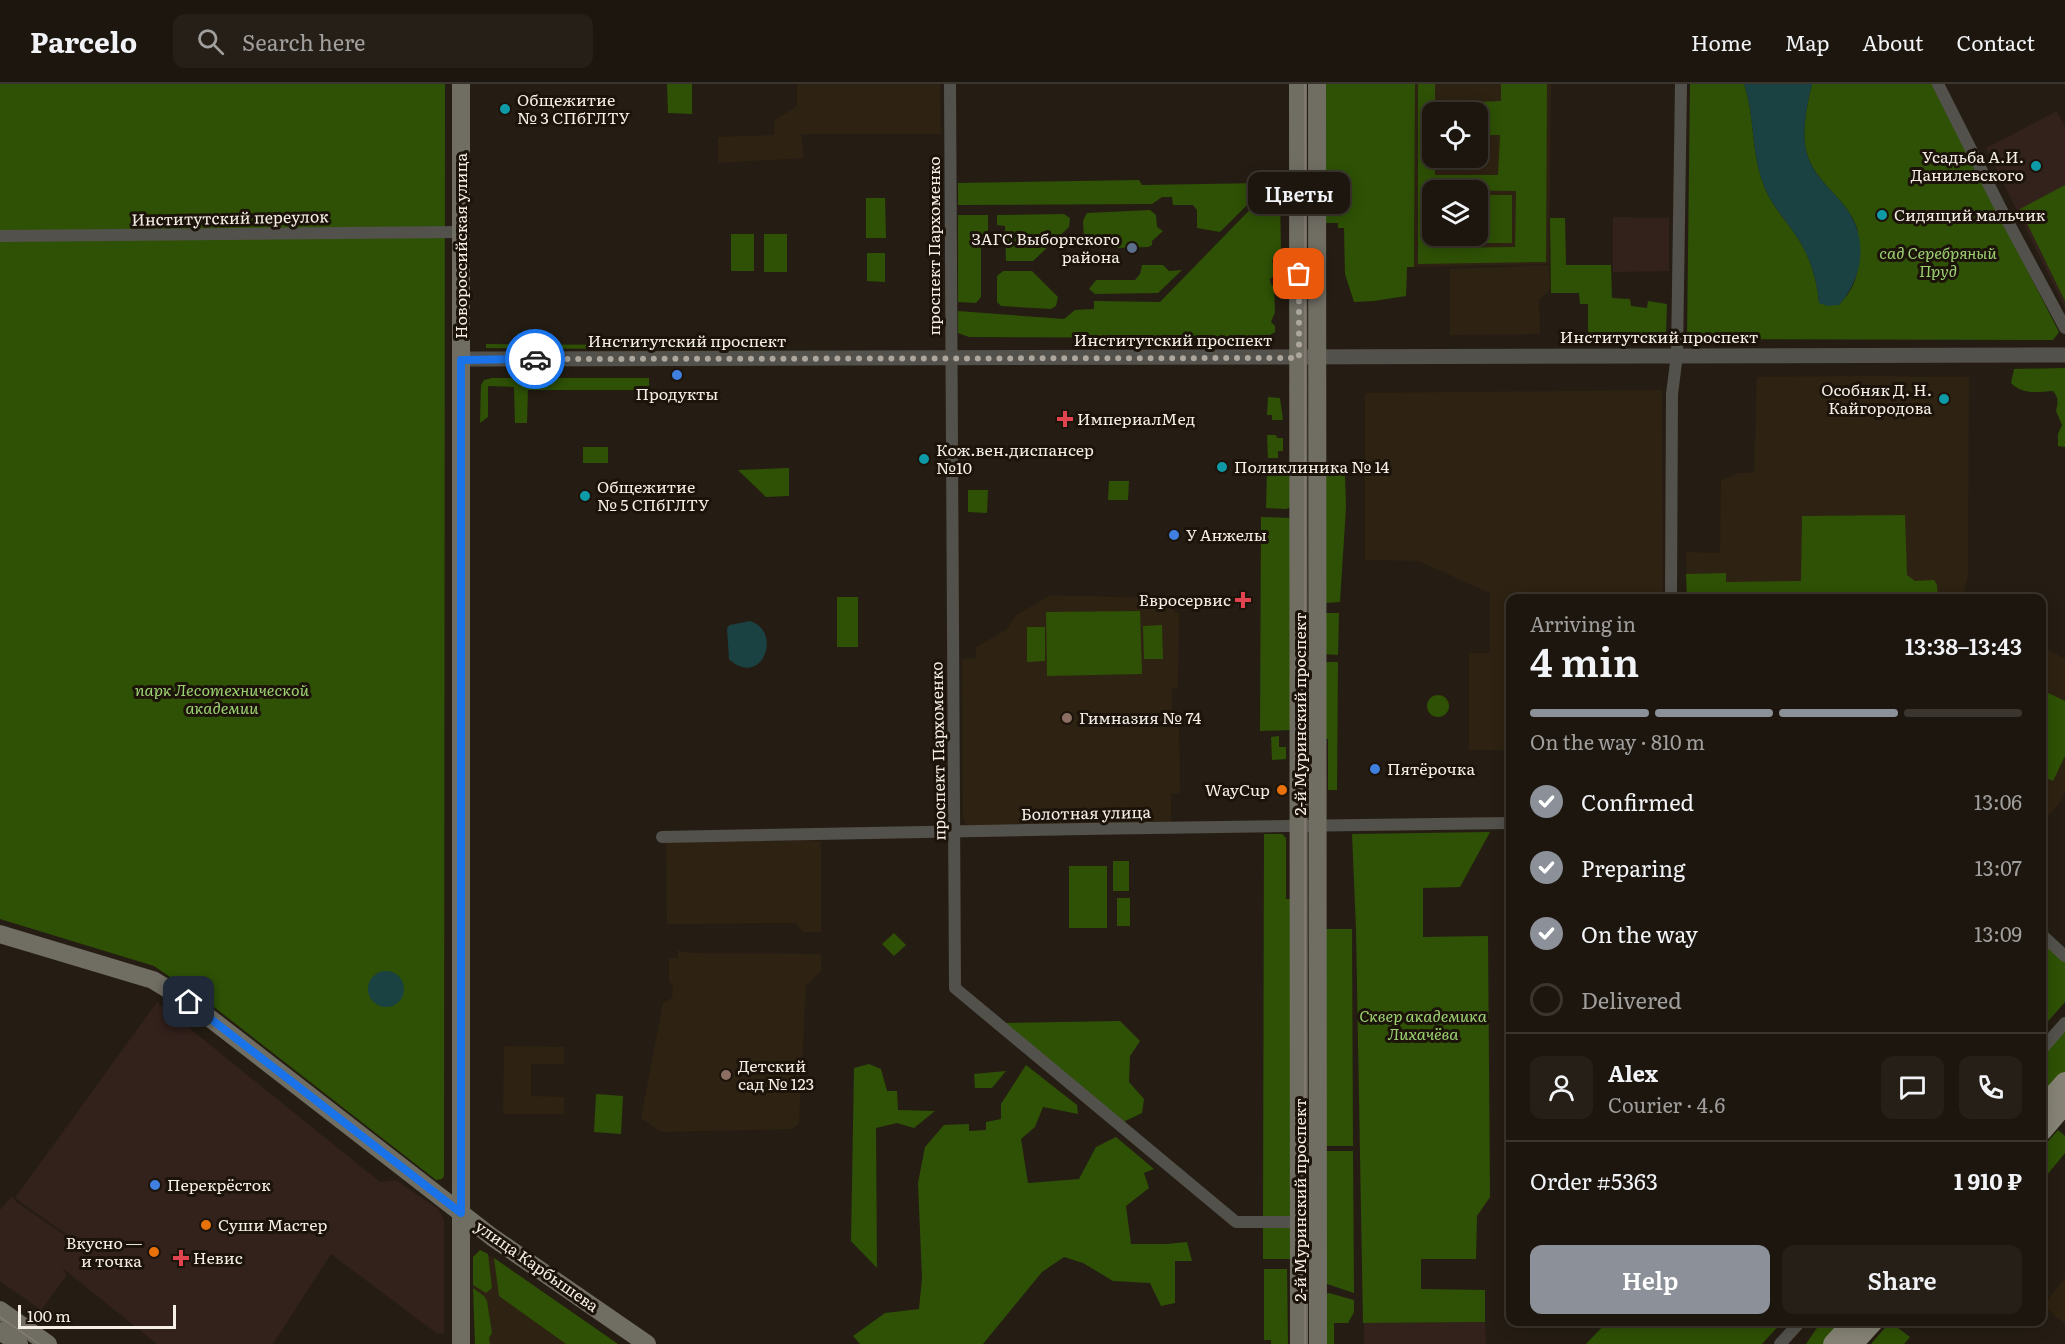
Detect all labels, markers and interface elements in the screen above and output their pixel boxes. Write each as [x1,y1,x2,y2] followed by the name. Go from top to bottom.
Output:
[173,14,593,68] search box
[30,20,137,62] text: Parcelo
[194,25,227,58] icon: search
[242,25,366,58] text: Search here
[1691,26,1752,57] text: Home
[1785,26,1829,57] text: Map
[1862,26,1924,57] text: About
[1957,26,2035,57] text: Contact
[517,87,630,129] place label: Общежитие № 3 СПбГЛТУ
[498,102,512,116] marker: Общежитие № 3 СПбГЛТУ
[1422,102,1488,246] map controls
[1422,102,1488,168] button: locate
[1911,144,2024,186] place label: Усадьба А.И. Данилевского
[448,153,472,339] street label: Новороссийская улица
[921,156,945,336] street label: проспект Пархоменко
[2029,159,2043,173] marker: Усадьба А.И. Данилевского
[1248,172,1350,214] callout: Цветы
[1264,178,1334,208] text: Цветы
[1422,180,1488,246] button: layers
[1894,202,2046,226] place label: Сидящий мальчик
[131,203,329,231] street label: Институтский переулок
[1875,208,1889,222] marker: Сидящий мальчик
[972,226,1120,268] place label: ЗАГС Выборгского района
[1879,240,1997,282] park label: сад Серебряный Пруд
[1125,241,1139,255] marker: ЗАГС Выборгского района
[1273,248,1324,299] pin
[1282,257,1315,290] icon: bag
[1560,324,1758,348] street label: Институтский проспект
[1074,327,1272,351] street label: Институтский проспект
[588,328,786,352] street label: Институтский проспект
[505,329,565,389] courier
[519,343,552,376] icon: car
[670,368,684,382] marker: Продукты
[1821,377,1932,419] place label: Особняк Д. Н. Кайгородова
[636,381,718,405] place label: Продукты
[1937,392,1951,406] marker: Особняк Д. Н. Кайгородова
[1077,406,1195,430] place label: ИмпериалМед
[1058,412,1072,426] marker: ИмпериалМед
[936,437,1094,479] place label: Кож.вен.диспансер №10
[917,452,931,466] marker: Кож.вен.диспансер №10
[1234,454,1389,478] place label: Поликлиника № 14
[1215,460,1229,474] marker: Поликлиника № 14
[597,474,709,516] place label: Общежитие № 5 СПбГЛТУ
[578,489,592,503] marker: Общежитие № 5 СПбГЛТУ
[1186,522,1267,546] place label: У Анжелы
[1167,528,1181,542] marker: У Анжелы
[1139,587,1231,611] place label: Евросервис
[1236,593,1250,607] marker: Евросервис
[1530,608,1636,638] text: Arriving in
[1287,612,1311,816] street label: 2-й Муринский проспект
[1905,629,2022,662] text: 13:38–13:43
[1530,631,1639,689] text: 4 min
[923,661,951,841] street label: проспект Пархоменко
[135,677,309,719] park label: парк Лесотехнической академии
[1079,705,1201,729] place label: Гимназия № 74
[1060,711,1074,725] marker: Гимназия № 74
[1530,726,1705,756] text: On the way · 810 m
[1387,756,1475,780] place label: Пятёрочка
[1368,762,1382,776] marker: Пятёрочка
[1205,777,1270,801] place label: WayCup
[1275,783,1289,797] marker: WayCup
[1530,785,1563,818] icon: check
[1581,785,1694,818] text: Confirmed
[1974,786,2022,816] text: 13:06
[1021,799,1152,825] street label: Болотная улица
[1530,851,1563,884] icon: check
[1581,851,1685,884] text: Preparing
[1975,852,2022,882] text: 13:07
[1530,917,1563,950] icon: check
[1581,917,1698,950] text: On the way
[1974,918,2022,948] text: 13:09
[163,976,214,1027] pin
[1581,983,1682,1016] text: Delivered
[172,985,205,1018] icon: home
[1359,1003,1488,1045] park label: Сквер академика Лихачёва
[738,1053,814,1095] place label: Детский сад № 123
[1530,1056,1593,1119] button: person
[1608,1056,1658,1089] text: Alex
[1881,1056,1944,1119] button: chat
[1959,1056,2022,1119] button: phone
[719,1068,733,1082] marker: Детский сад № 123
[1608,1089,1725,1119] text: Courier · 4.6
[1287,1098,1311,1302] street label: 2-й Муринский проспект
[1530,1164,1658,1197] text: Order #5363
[1954,1164,2022,1197] text: 1 910 ₽
[167,1172,271,1196] place label: Перекрёсток
[148,1178,162,1192] marker: Перекрёсток
[218,1212,327,1236] place label: Суши Мастер
[471,1213,605,1317] street label: улица Карбышева
[199,1218,213,1232] marker: Суши Мастер
[66,1230,142,1272] place label: Вкусно — и точка
[147,1245,161,1259] marker: Вкусно — и точка
[193,1245,243,1269] place label: Невис
[1530,1245,1770,1314] button: Help
[1782,1245,2022,1314] button: Share
[174,1251,188,1265] marker: Невис
[18,1302,176,1330] scale bar
[27,1303,71,1327] text: 100 m

